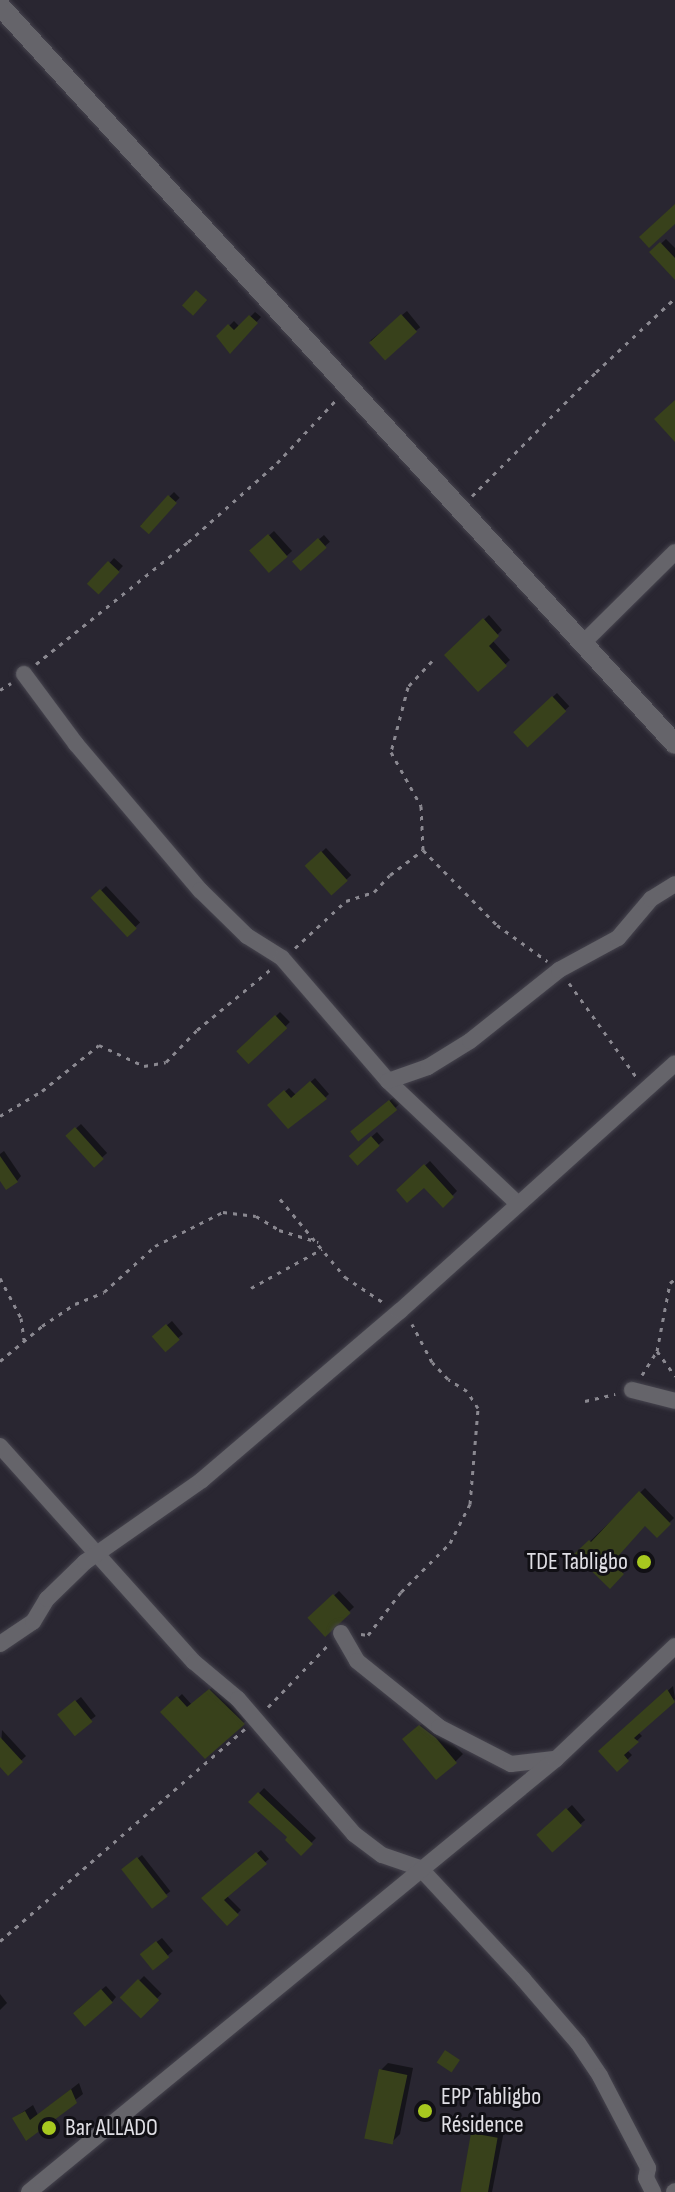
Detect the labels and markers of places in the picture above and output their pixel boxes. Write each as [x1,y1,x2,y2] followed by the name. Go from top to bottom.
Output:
[526,1548,628,1576] place label: TDE Tabligbo
[635,1553,653,1571] marker: TDE Tabligbo
[441,2083,541,2139] place label: EPP Tabligbo Résidence
[416,2102,434,2120] marker: EPP Tabligbo Résidence
[65,2114,158,2142] place label: Bar ALLADO
[40,2119,58,2137] marker: Bar ALLADO

